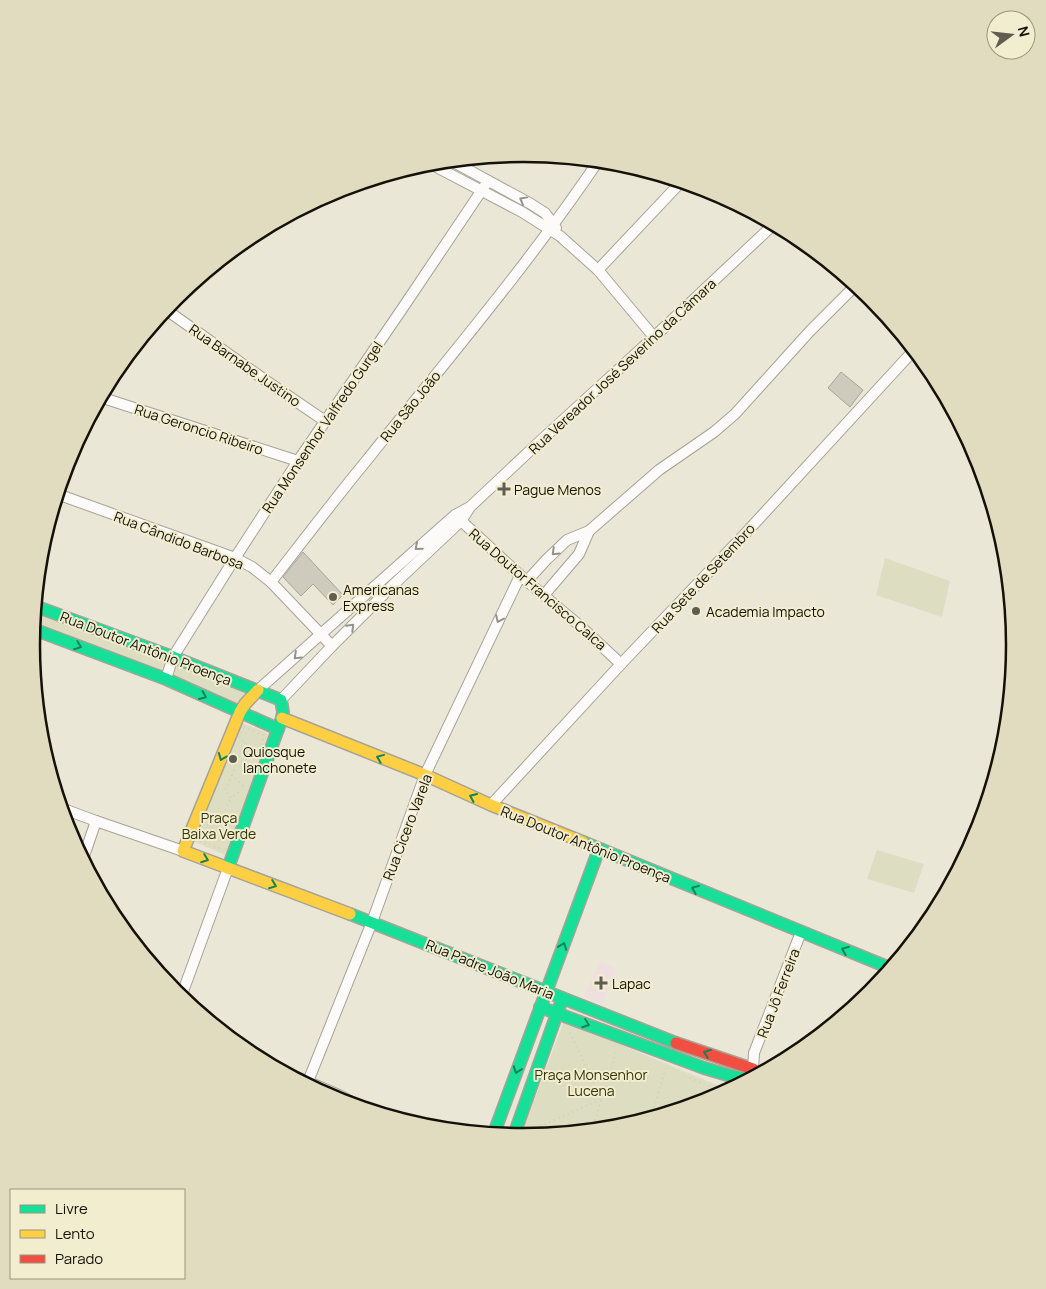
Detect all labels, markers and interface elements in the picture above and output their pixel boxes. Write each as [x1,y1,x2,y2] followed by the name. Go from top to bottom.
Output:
[986,10,1036,60] north arrow
[1014,24,1035,39] text: N
[519,196,528,206] one-way arrow
[524,274,720,458] street label: Rua Vereador José Severino da Câmara
[185,319,305,411] street label: Rua Barnabe Justino
[257,337,387,517] street label: Rua Monsenhor Valfredo Gurgel
[376,367,444,445] street label: Rua São João
[132,399,266,459] street label: Rua Geroncio Ribeiro
[514,480,601,499] place label: Pague Menos
[498,483,510,495] marker: Pague Menos
[111,506,247,574] street label: Rua Cândido Barbosa
[647,519,759,637] street label: Rua Sete de Setembro
[465,524,611,654] street label: Rua Doutor Francisco Calca
[415,541,424,550] one-way arrow
[552,546,561,555] one-way arrow
[343,580,419,615] place label: Americanas Express
[327,591,339,603] marker: Americanas Express
[706,602,825,621] place label: Academia Impacto
[690,605,702,617] marker: Academia Impacto
[58,607,234,689] street label: Rua Doutor Antônio Proença
[494,614,505,623] one-way arrow
[345,624,354,633] one-way arrow
[74,640,82,650] one-way arrow
[294,650,303,659] one-way arrow
[198,689,207,700] one-way arrow
[243,742,317,777] place label: Quiosque lanchonete
[217,752,228,761] one-way arrow
[227,753,239,765] marker: Quiosque lanchonete
[376,753,385,764] one-way arrow
[378,771,436,883] street label: Rua Cicero Varela
[469,792,478,803] one-way arrow
[498,801,674,887] street label: Rua Doutor Antônio Proença
[182,808,256,843] park label: Praça Baixa Verde
[201,853,209,863] one-way arrow
[268,879,277,889] one-way arrow
[691,884,700,895] one-way arrow
[423,935,557,1003] street label: Rua Padre João Maria
[557,942,567,951] one-way arrow
[841,945,850,956] one-way arrow
[752,946,804,1040] street label: Rua Jô Ferreira
[612,974,651,993] place label: Lapac
[594,976,608,990] marker: Lapac
[581,1018,590,1028] one-way arrow
[703,1049,712,1059] one-way arrow
[513,1065,523,1073] one-way arrow
[535,1065,647,1100] park label: Praça Monsenhor Lucena
[10,1189,185,1279] legend
[55,1198,88,1219] text: Livre
[55,1223,95,1244] text: Lento
[55,1248,103,1269] text: Parado

